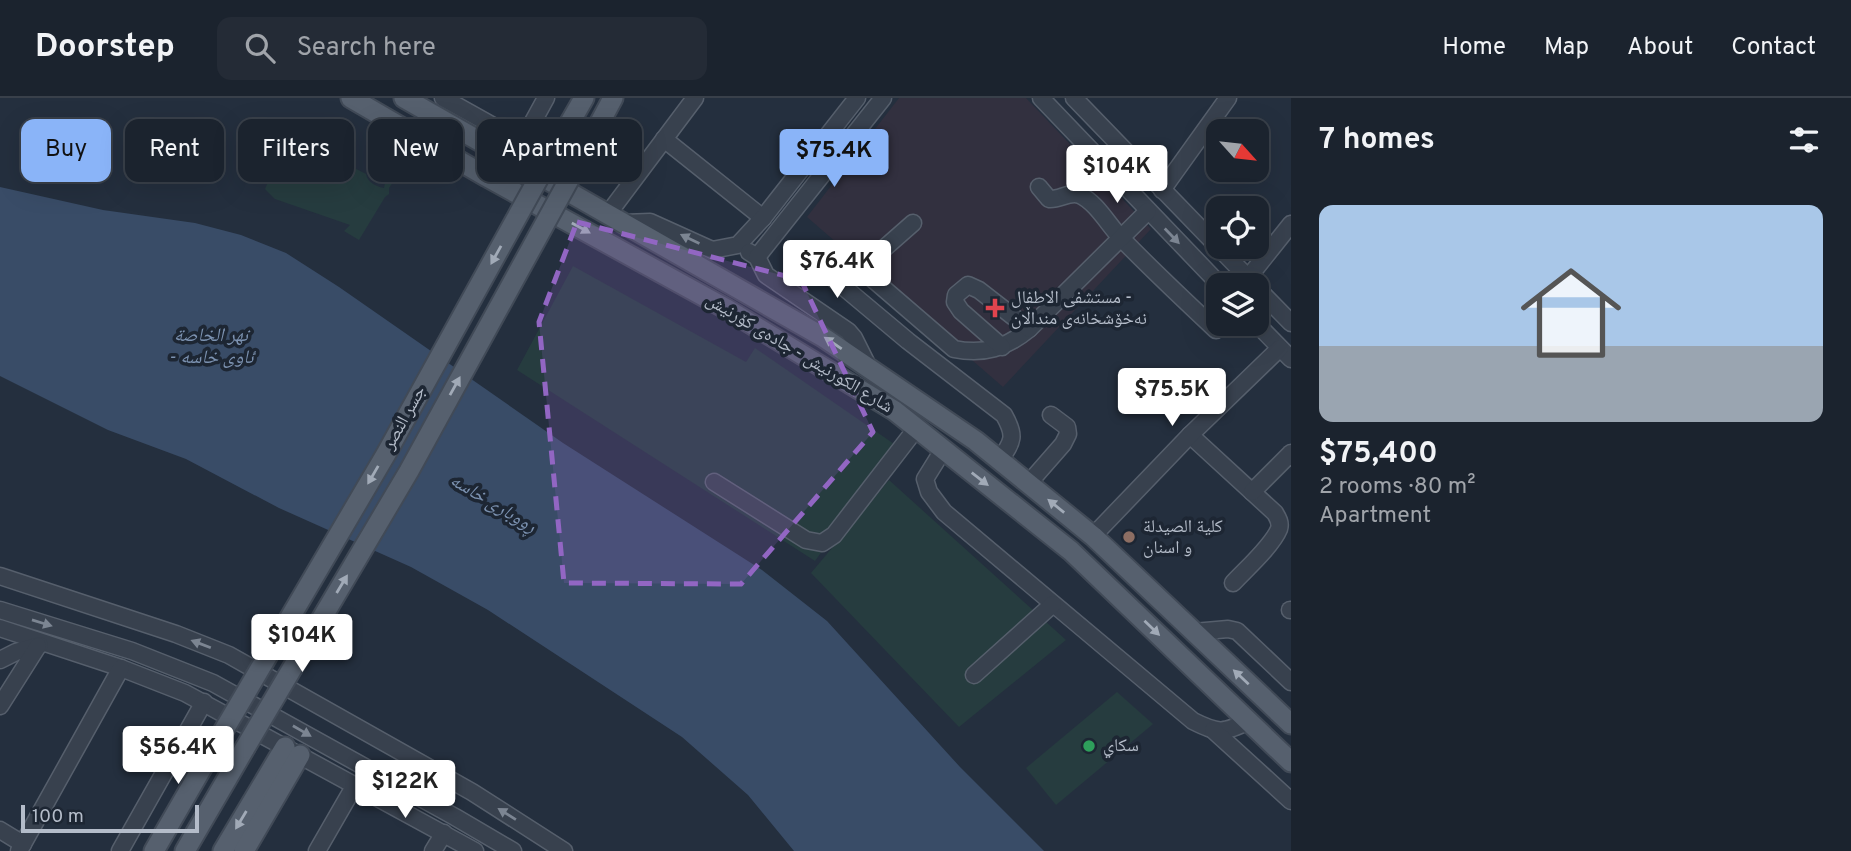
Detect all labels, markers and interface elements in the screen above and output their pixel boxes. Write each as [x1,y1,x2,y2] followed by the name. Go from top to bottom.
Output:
[217,17,707,80] search box
[35,27,175,69] text: Doorstep
[241,29,279,67] icon: search
[297,32,436,65] text: Search here
[1442,33,1506,63] text: Home
[1544,33,1589,63] text: Map
[1627,33,1693,63] text: About
[1731,33,1816,63] text: Contact
[21,119,111,182] chip: Buy
[125,119,224,182] chip: Rent
[238,119,354,182] chip: Filters
[368,119,463,182] chip: New
[477,119,642,182] chip: Apartment
[1206,119,1269,182] north arrow
[1206,119,1269,336] map controls
[1785,121,1823,159] icon: filters
[1319,122,1435,159] text: 7 homes
[777,130,891,189] pin: $75.4K
[796,137,872,166] text: $75.4K
[1068,146,1166,205] pin: $104K
[1082,153,1152,182] text: $104K
[1206,196,1269,259] button: locate
[571,222,591,234] one-way arrow
[1164,227,1180,244] one-way arrow
[680,234,700,245] one-way arrow
[780,240,894,300] pin: $76.4K
[490,245,502,265] one-way arrow
[799,248,875,277] text: $76.4K
[1508,250,1634,376] icon: home
[1206,273,1269,336] button: layers
[1011,287,1147,331] place label: مستشفى الاطفال - نەخۆشخانەی منداڵان
[701,289,897,419] street label: شارع الكورنيش - جادەی کۆرنیش
[985,298,1005,318] marker: مستشفى الاطفال - نەخۆشخانەی منداڵان
[169,324,256,370] water label: نهر الخاصة - ئاوی خاسە
[823,337,843,350] one-way arrow
[1115,368,1229,428] pin: $75.5K
[1134,376,1210,405] text: $75.5K
[449,377,461,396] one-way arrow
[378,382,432,455] street label: جسر النصر
[1319,436,1438,473] text: $75,400
[367,465,379,485] one-way arrow
[445,469,541,540] water label: ڕووباری خاسە
[971,471,989,486] one-way arrow
[1319,473,1476,502] text: 2 rooms · 80 m²
[1047,499,1065,514] one-way arrow
[1319,502,1431,531] text: Apartment
[1143,516,1223,560] place label: كلية الصيدلة و اسنان
[1121,529,1137,545] marker: كلية الصيدلة و اسنان
[336,574,348,593] one-way arrow
[253,614,351,674] pin: $104K
[31,618,52,628] one-way arrow
[1143,619,1160,635] one-way arrow
[267,622,337,651] text: $104K
[191,639,212,650] one-way arrow
[1233,669,1250,685] one-way arrow
[292,725,312,737] one-way arrow
[121,726,235,786] pin: $56.4K
[139,734,217,763] text: $56.4K
[1103,735,1139,759] place label: سكاي
[1081,738,1097,754] marker: سكاي
[356,760,454,820] pin: $122K
[371,768,439,797] text: $122K
[21,802,200,834] scale bar
[32,805,84,829] text: 100 m
[498,807,517,820] one-way arrow
[235,811,248,830] one-way arrow

